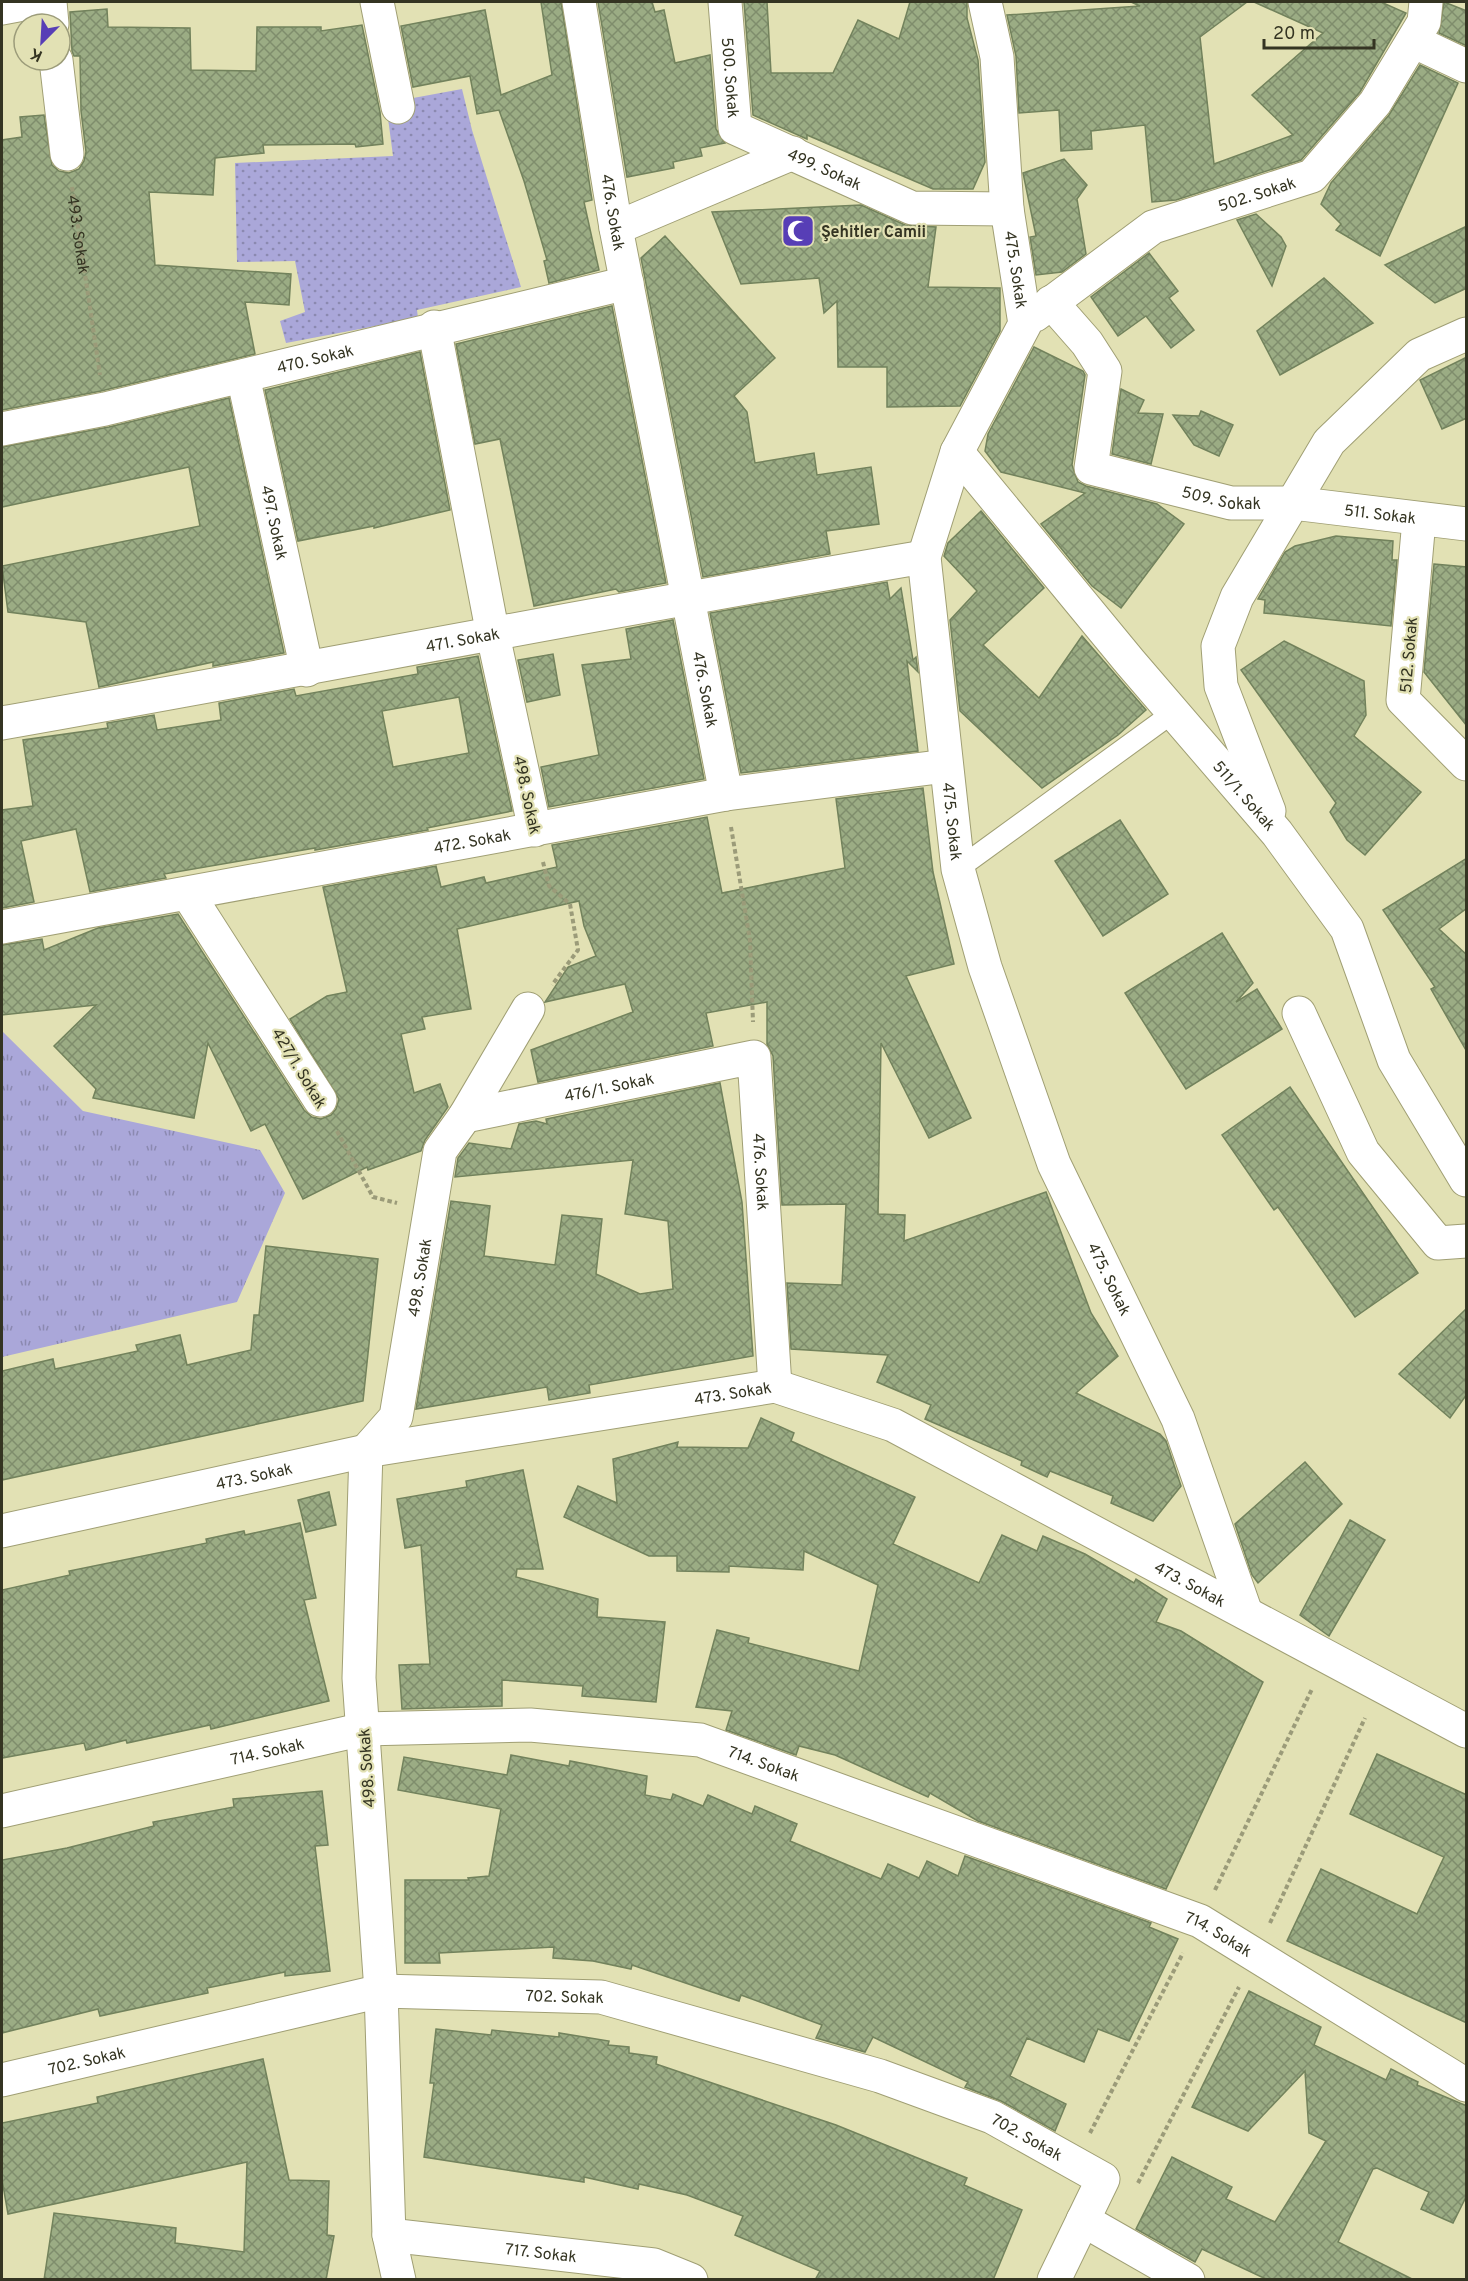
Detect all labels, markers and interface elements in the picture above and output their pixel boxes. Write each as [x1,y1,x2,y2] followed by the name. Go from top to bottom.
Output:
[12,12,72,72] north arrow
[1264,12,1374,50] scale bar
[1273,23,1315,46] text: 20 m
[716,37,742,119] street label: 500. Sokak
[27,42,46,65] text: K
[784,145,864,196] street label: 499. Sokak
[595,173,628,253] street label: 476. Sokak
[1216,174,1299,218] street label: 502. Sokak
[61,194,93,276] street label: 493. Sokak
[780,213,816,249] mosque icon: Şehitler Camii
[821,223,926,243] place label: Şehitler Camii
[999,230,1030,310] street label: 475. Sokak
[275,341,356,379] street label: 470. Sokak
[1179,483,1261,515] street label: 509. Sokak
[255,484,291,562] street label: 497. Sokak
[1343,501,1417,530] street label: 511. Sokak
[1397,616,1423,694] street label: 512. Sokak
[424,625,501,658] street label: 471. Sokak
[686,650,721,730] street label: 476. Sokak
[508,754,544,836] street label: 498. Sokak
[1207,757,1279,836] street label: 511/1. Sokak
[937,781,965,862] street label: 475. Sokak
[432,826,513,860] street label: 472. Sokak
[266,1025,330,1113] street label: 427/1. Sokak
[563,1070,656,1107] street label: 476/1. Sokak
[747,1133,772,1211] street label: 476. Sokak
[405,1237,437,1319] street label: 498. Sokak
[1082,1240,1134,1320] street label: 475. Sokak
[693,1379,773,1411] street label: 473. Sokak
[214,1459,295,1496] street label: 473. Sokak
[1150,1558,1228,1613] street label: 473. Sokak
[355,1727,381,1808] street label: 498. Sokak
[229,1735,306,1771] street label: 714. Sokak
[725,1743,802,1787] street label: 714. Sokak
[1182,1908,1255,1963] street label: 714. Sokak
[525,1987,604,2009] street label: 702. Sokak
[47,2043,128,2081] street label: 702. Sokak
[987,2111,1065,2166] street label: 702. Sokak
[504,2240,578,2268] street label: 717. Sokak

